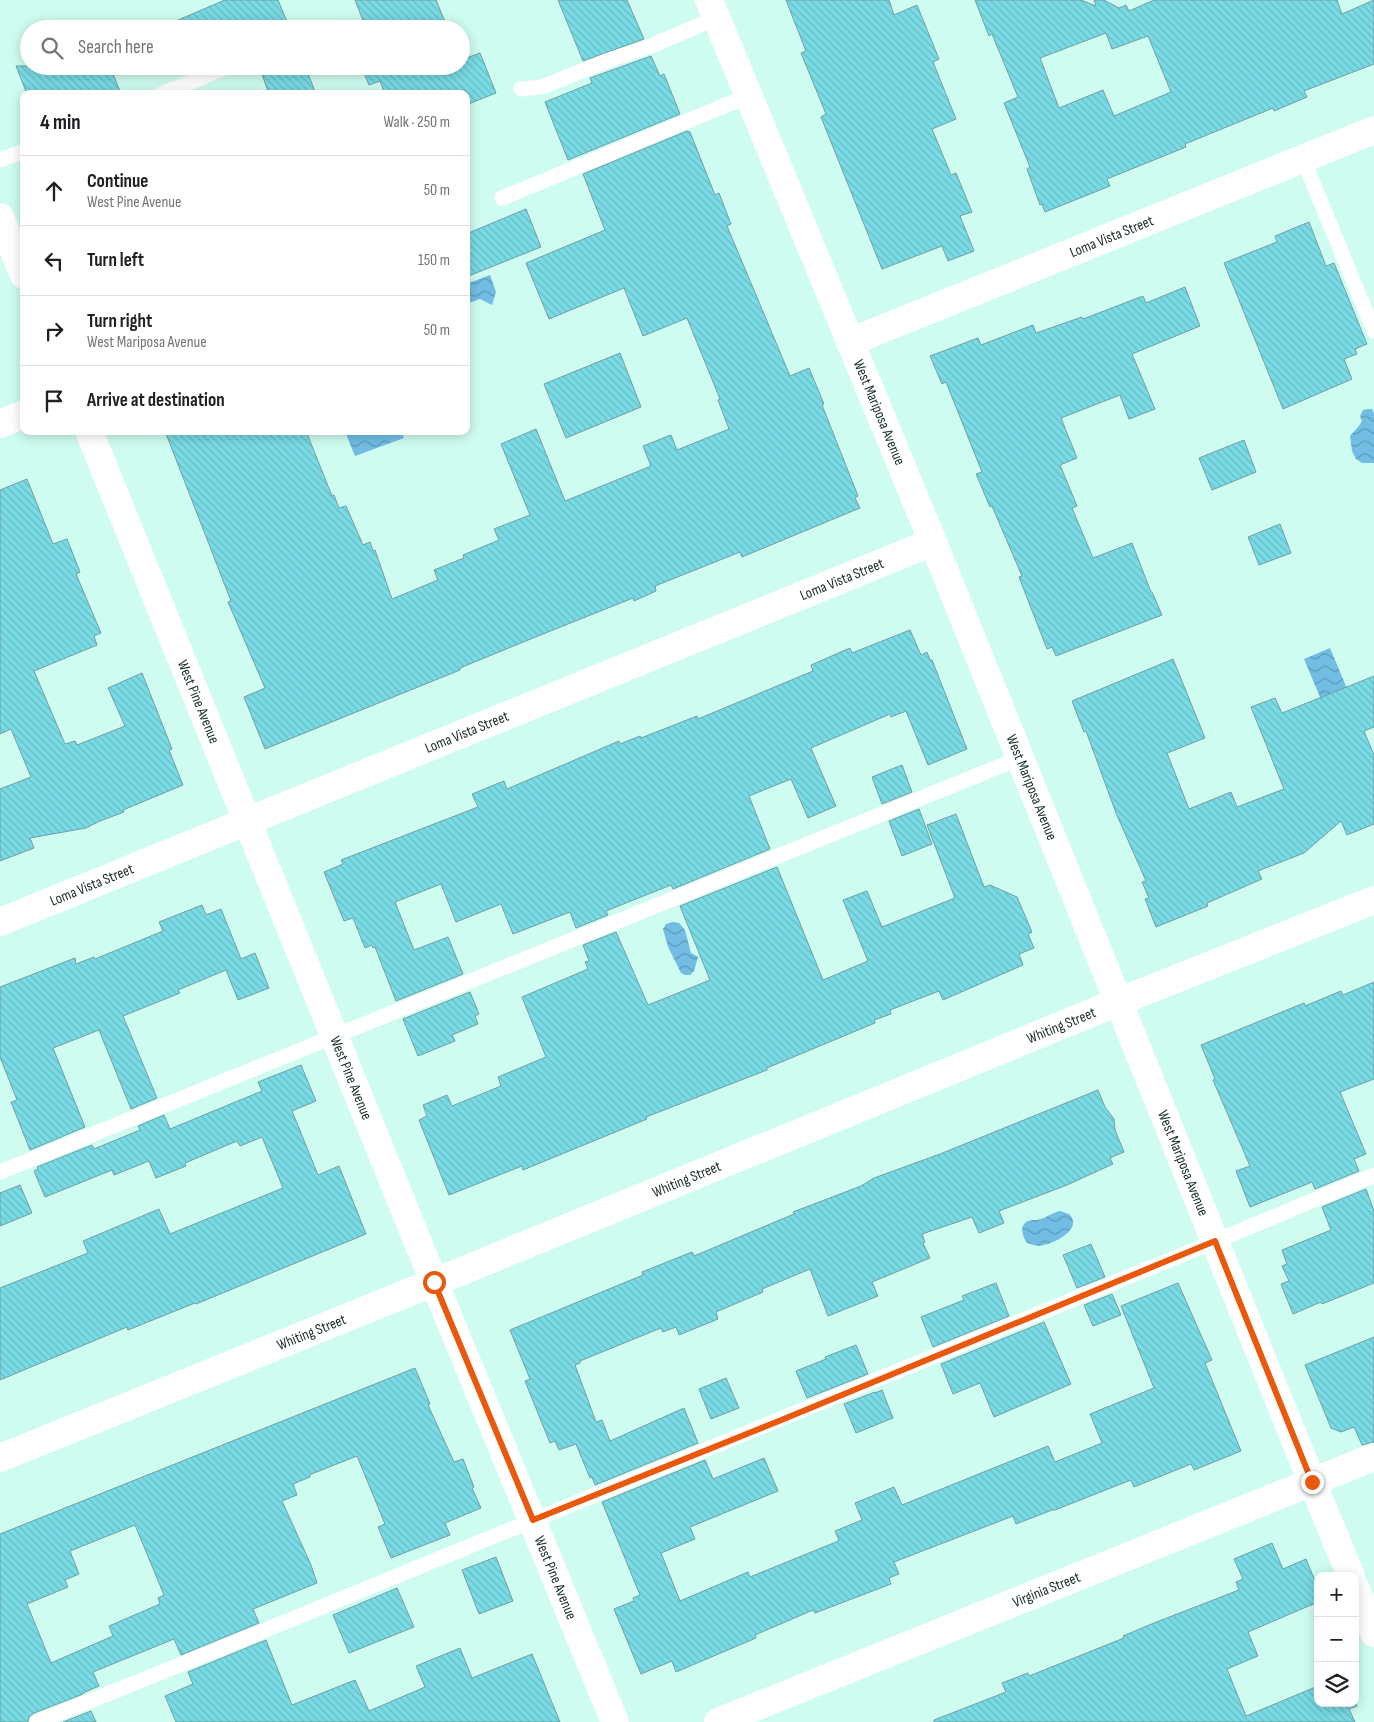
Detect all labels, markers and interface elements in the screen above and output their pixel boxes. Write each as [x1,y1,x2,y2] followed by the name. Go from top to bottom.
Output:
[20,20,470,75] search box
[38,34,66,62] icon: search
[78,36,154,59] text: Search here
[40,110,81,135] text: 4 min
[384,113,450,132] text: Walk · 250 m
[87,170,148,193] text: Continue
[40,177,68,205] icon: ahead
[424,181,450,200] text: 50 m
[87,193,181,212] text: West Pine Avenue
[1067,211,1157,262] street label: Loma Vista Street
[40,247,68,275] icon: left
[87,249,144,272] text: Turn left
[418,251,450,270] text: 150 m
[87,310,152,333] text: Turn right
[40,317,68,345] icon: right
[424,321,450,340] text: 50 m
[87,333,207,352] text: West Mariposa Avenue
[849,357,910,468] street label: West Mariposa Avenue
[40,387,68,415] icon: arrive
[87,389,225,412] text: Arrive at destination
[797,553,887,605] street label: Loma Vista Street
[173,657,224,746] street label: West Pine Avenue
[422,706,512,757] street label: Loma Vista Street
[1002,732,1062,843] street label: West Mariposa Avenue
[47,859,137,910] street label: Loma Vista Street
[1024,1003,1099,1048] street label: Whiting Street
[326,1033,377,1122] street label: West Pine Avenue
[1154,1107,1213,1219] street label: West Mariposa Avenue
[649,1156,724,1202] street label: Whiting Street
[423,1271,446,1294] route start
[274,1309,349,1354] street label: Whiting Street
[1301,1471,1324,1494] route end
[530,1533,581,1622] street label: West Pine Avenue
[1010,1567,1083,1612] street label: Virginia Street
[1314,1572,1359,1707] map controls
[1314,1572,1359,1617] button: +
[1314,1617,1359,1662] button: −
[1314,1662,1359,1707] button: layers

